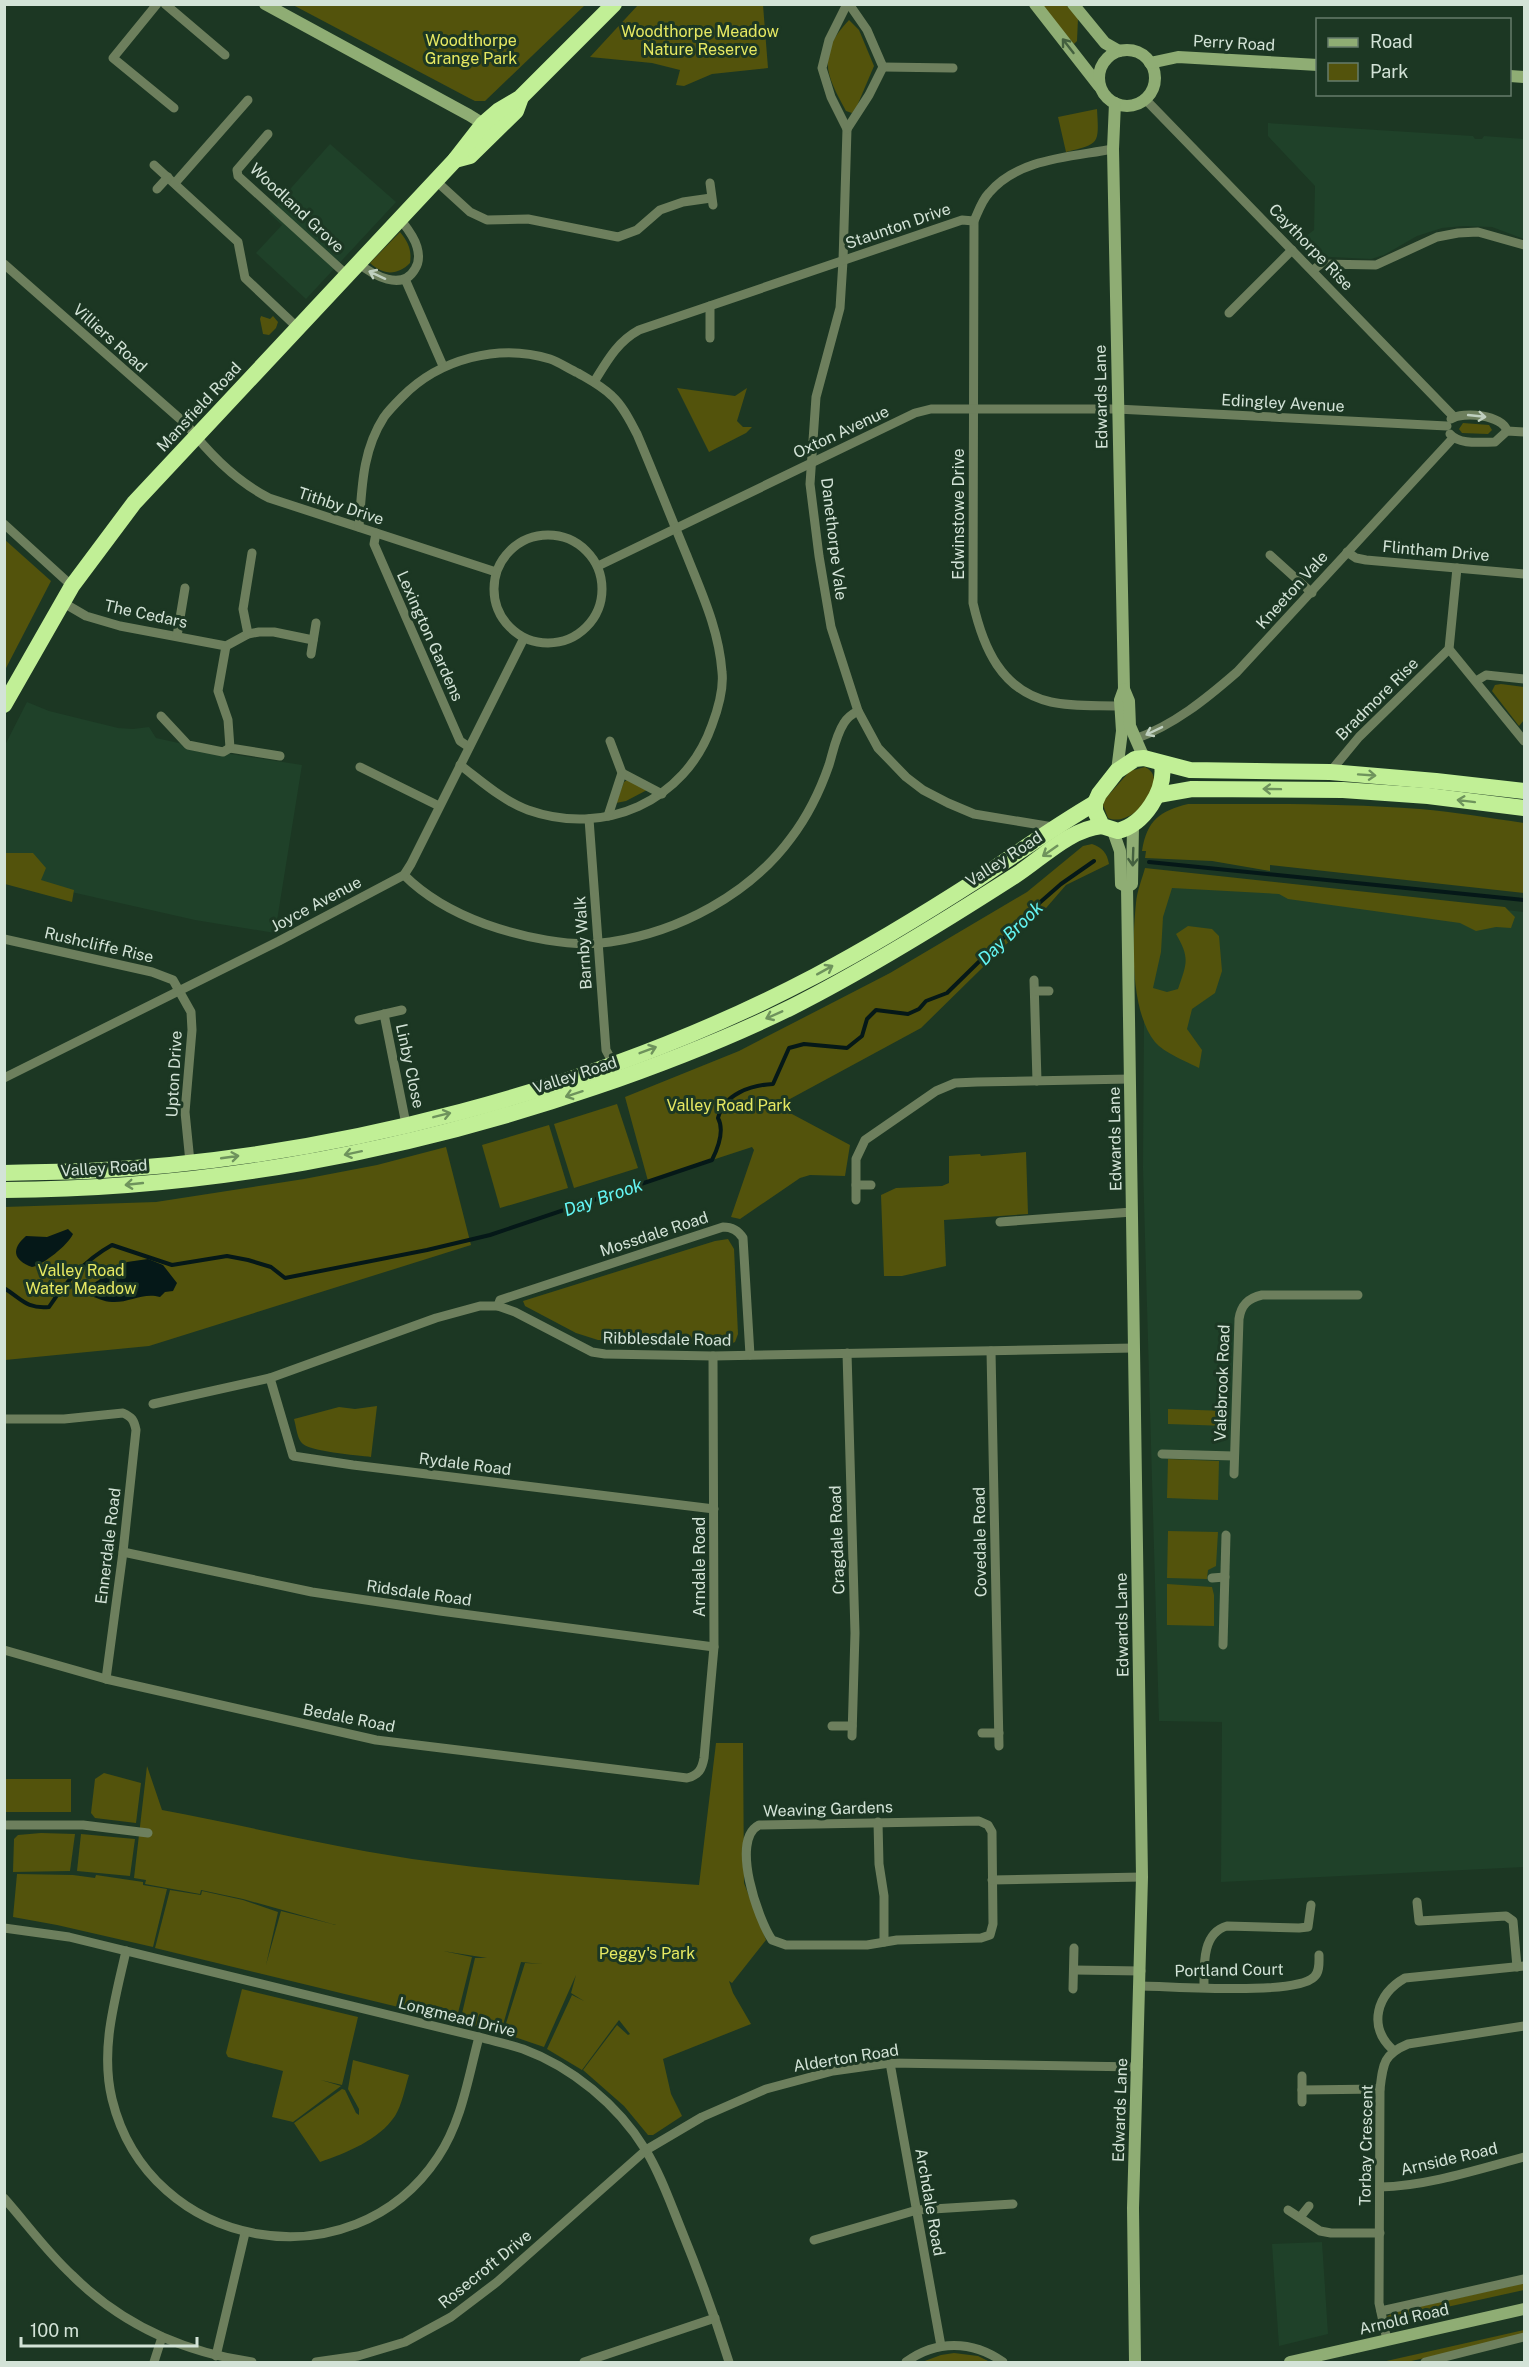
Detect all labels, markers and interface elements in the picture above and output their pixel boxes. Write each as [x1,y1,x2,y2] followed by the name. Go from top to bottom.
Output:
[1316,18,1511,96] legend
[621,22,780,59] park label: Woodthorpe Meadow Nature Reserve
[425,31,517,68] park label: Woodthorpe Grange Park
[1192,31,1276,55] street label: Perry Road
[1370,31,1413,52] text: Road
[1061,38,1074,54] one-way arrow
[1370,61,1408,82] text: Park
[246,159,348,257] street label: Woodland Grove
[843,199,953,253] street label: Staunton Drive
[1265,200,1357,294] street label: Caythorpe Rise
[368,268,386,280] one-way arrow
[69,300,151,376] street label: Villiers Road
[1091,345,1111,449] street label: Edwards Lane
[153,358,245,456] street label: Mansfield Road
[1221,390,1345,416] street label: Edingley Avenue
[790,402,892,462] street label: Oxton Avenue
[1467,411,1487,422] one-way arrow
[949,448,968,580] street label: Edwinstowe Drive
[817,477,851,601] street label: Danethorpe Vale
[296,483,386,529] street label: Tithby Drive
[1382,537,1490,565] street label: Flintham Drive
[1252,547,1332,633] street label: Kneeton Vale
[393,568,467,704] street label: Lexington Gardens
[103,596,189,632] street label: The Cedars
[1332,654,1422,744] street label: Bradmore Rise
[1146,725,1164,737] one-way arrow
[1356,770,1376,781] one-way arrow
[1262,783,1282,795] one-way arrow
[1457,795,1477,806] one-way arrow
[962,827,1046,891] street label: Valley Road
[1042,845,1059,857] one-way arrow
[1127,847,1139,867] one-way arrow
[267,872,365,936] street label: Joyce Avenue
[570,896,596,990] street label: Barnby Walk
[973,897,1047,969] water label: Day Brook
[43,923,155,967] street label: Rushcliffe Rise
[816,964,834,975] one-way arrow
[766,1010,784,1021] one-way arrow
[392,1022,428,1110] street label: Linby Close
[162,1030,186,1118] street label: Upton Drive
[638,1044,657,1055] one-way arrow
[531,1052,619,1098] street label: Valley Road
[1105,1087,1125,1191] street label: Edwards Lane
[565,1090,584,1101] one-way arrow
[666,1096,792,1115] park label: Valley Road Park
[432,1109,451,1121] one-way arrow
[343,1148,363,1159] one-way arrow
[220,1151,240,1162] one-way arrow
[60,1155,148,1181] street label: Valley Road
[561,1174,646,1220] water label: Day Brook
[124,1179,144,1190] one-way arrow
[597,1208,711,1260] street label: Mossdale Road
[25,1261,137,1298] park label: Valley Road Water Meadow
[1210,1324,1234,1442] street label: Valebrook Road
[602,1328,732,1350] street label: Ribblesdale Road
[418,1449,512,1479] street label: Rydale Road
[826,1485,848,1595] street label: Cragdale Road
[91,1487,125,1605] street label: Ennerdale Road
[970,1487,990,1597] street label: Covedale Road
[690,1517,709,1617] street label: Arndale Road
[1112,1573,1132,1677] street label: Edwards Lane
[365,1576,473,1610] street label: Ridsdale Road
[301,1700,397,1736] street label: Bedale Road
[763,1797,893,1821] street label: Weaving Gardens
[599,1944,695,1963] park label: Peggy's Park
[1174,1960,1284,1980] street label: Portland Court
[396,1993,518,2041] street label: Longmead Drive
[792,2040,900,2076] street label: Alderton Road
[1109,2058,1131,2162] street label: Edwards Lane
[1355,2084,1377,2206] street label: Torbay Crescent
[1399,2139,1499,2179] street label: Arnside Road
[911,2147,949,2257] street label: Archdale Road
[435,2226,535,2312] street label: Rosecroft Drive
[1357,2299,1451,2339] street label: Arnold Road
[21,2310,196,2348] scale bar
[30,2320,79,2341] text: 100 m

